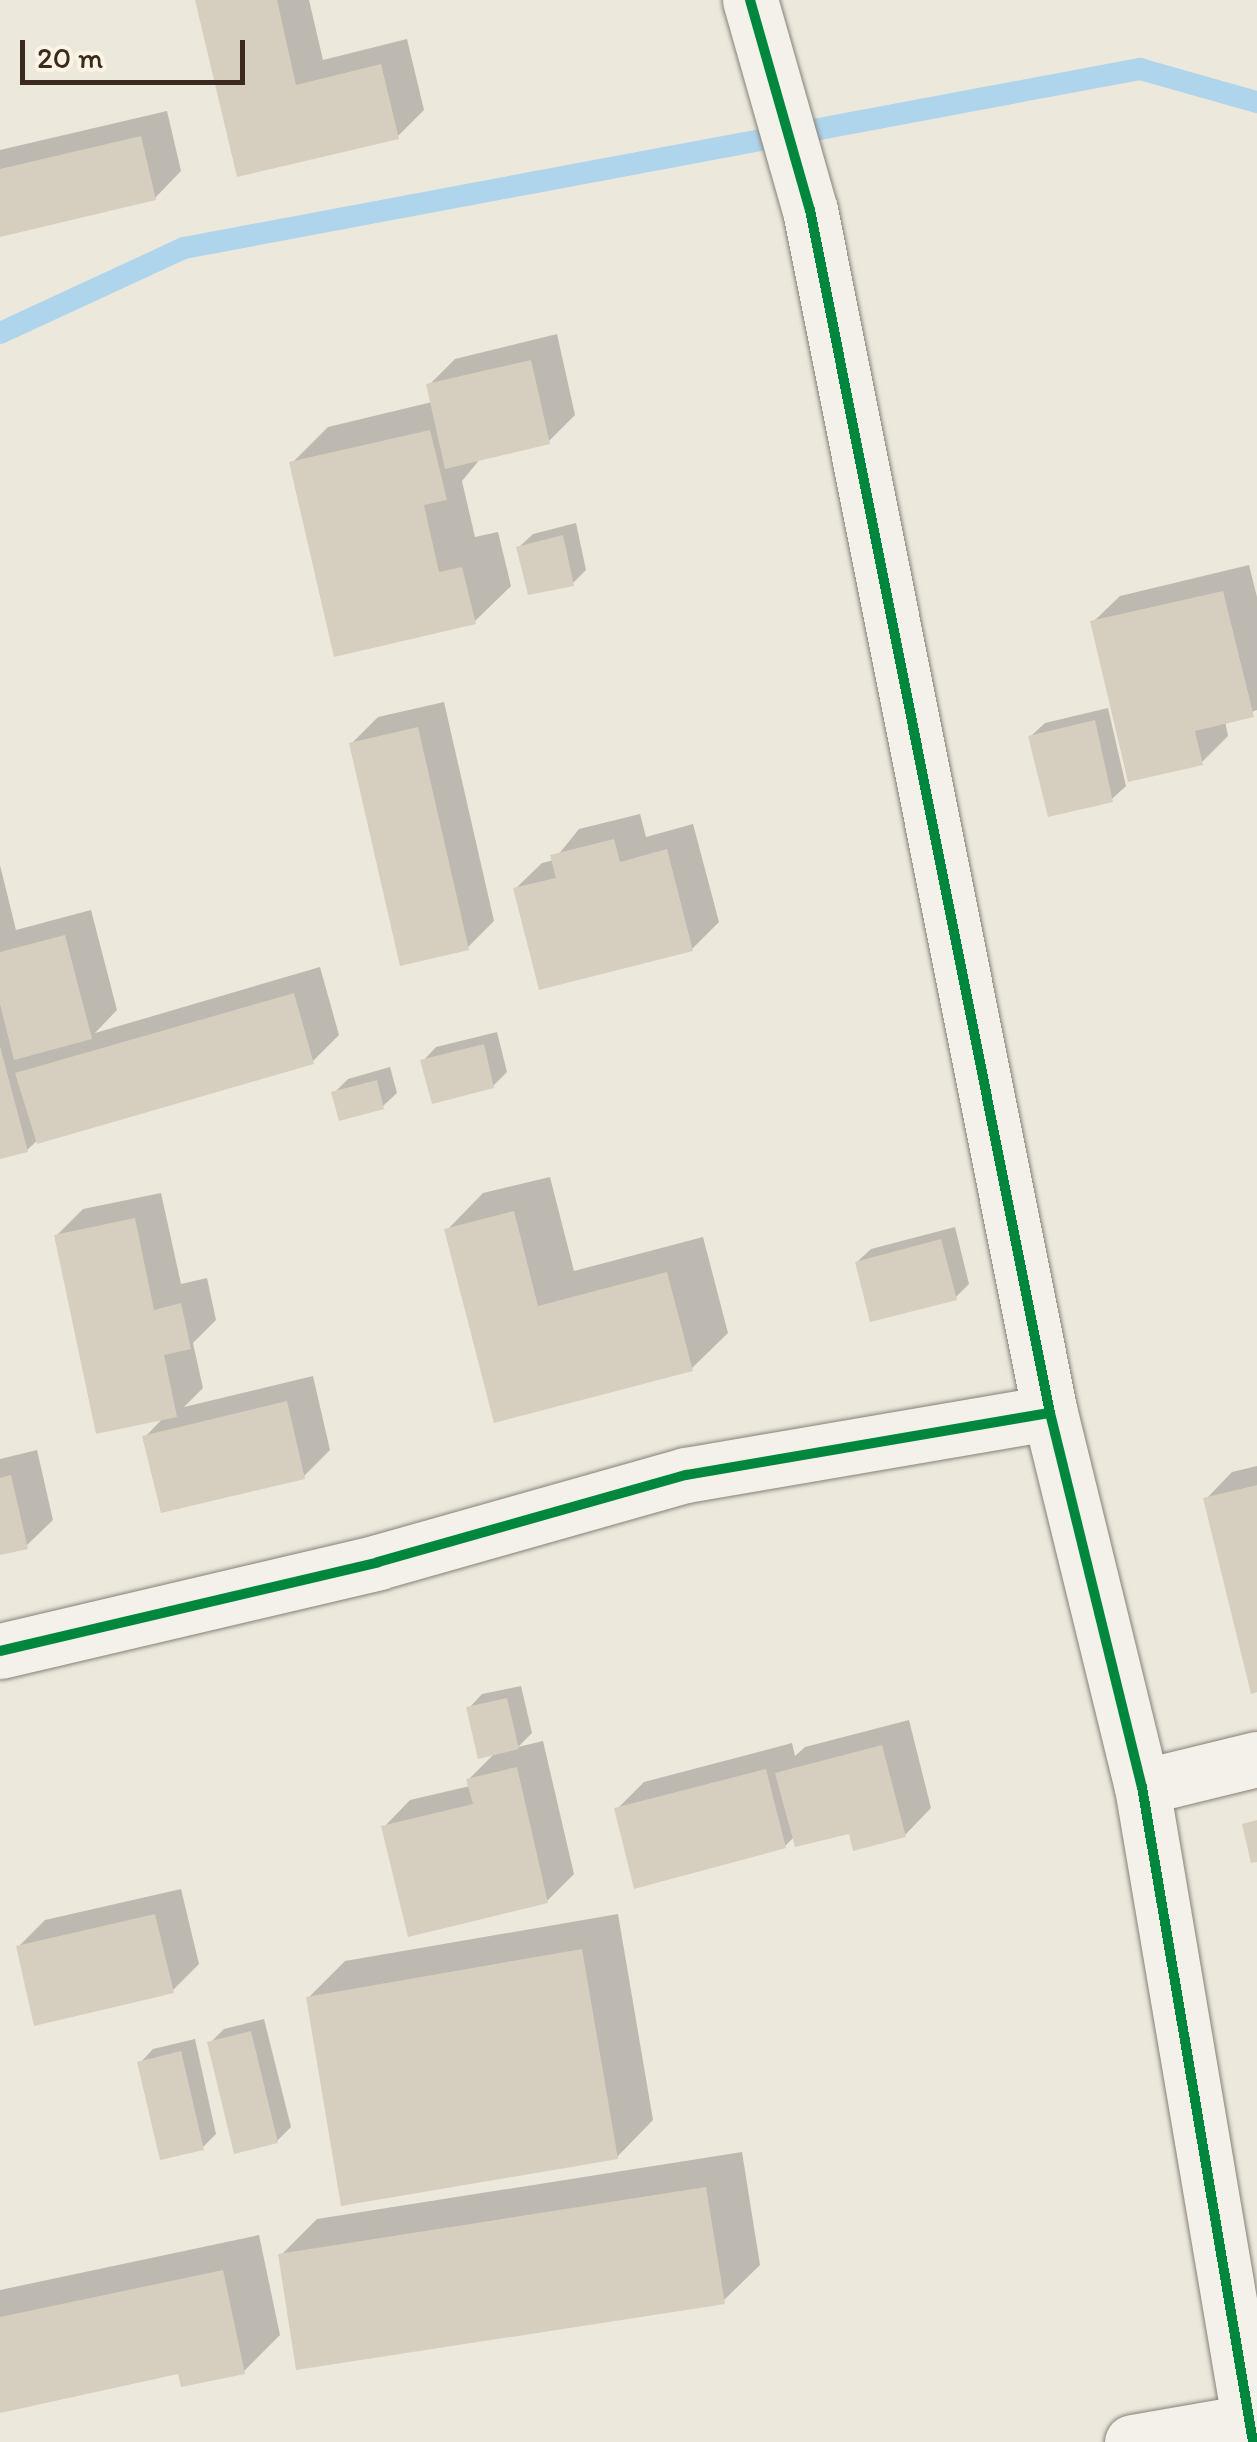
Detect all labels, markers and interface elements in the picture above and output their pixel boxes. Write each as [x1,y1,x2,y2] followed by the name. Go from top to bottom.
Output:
[25,20,250,82] scale bar
[37,39,103,76] text: 20 m

